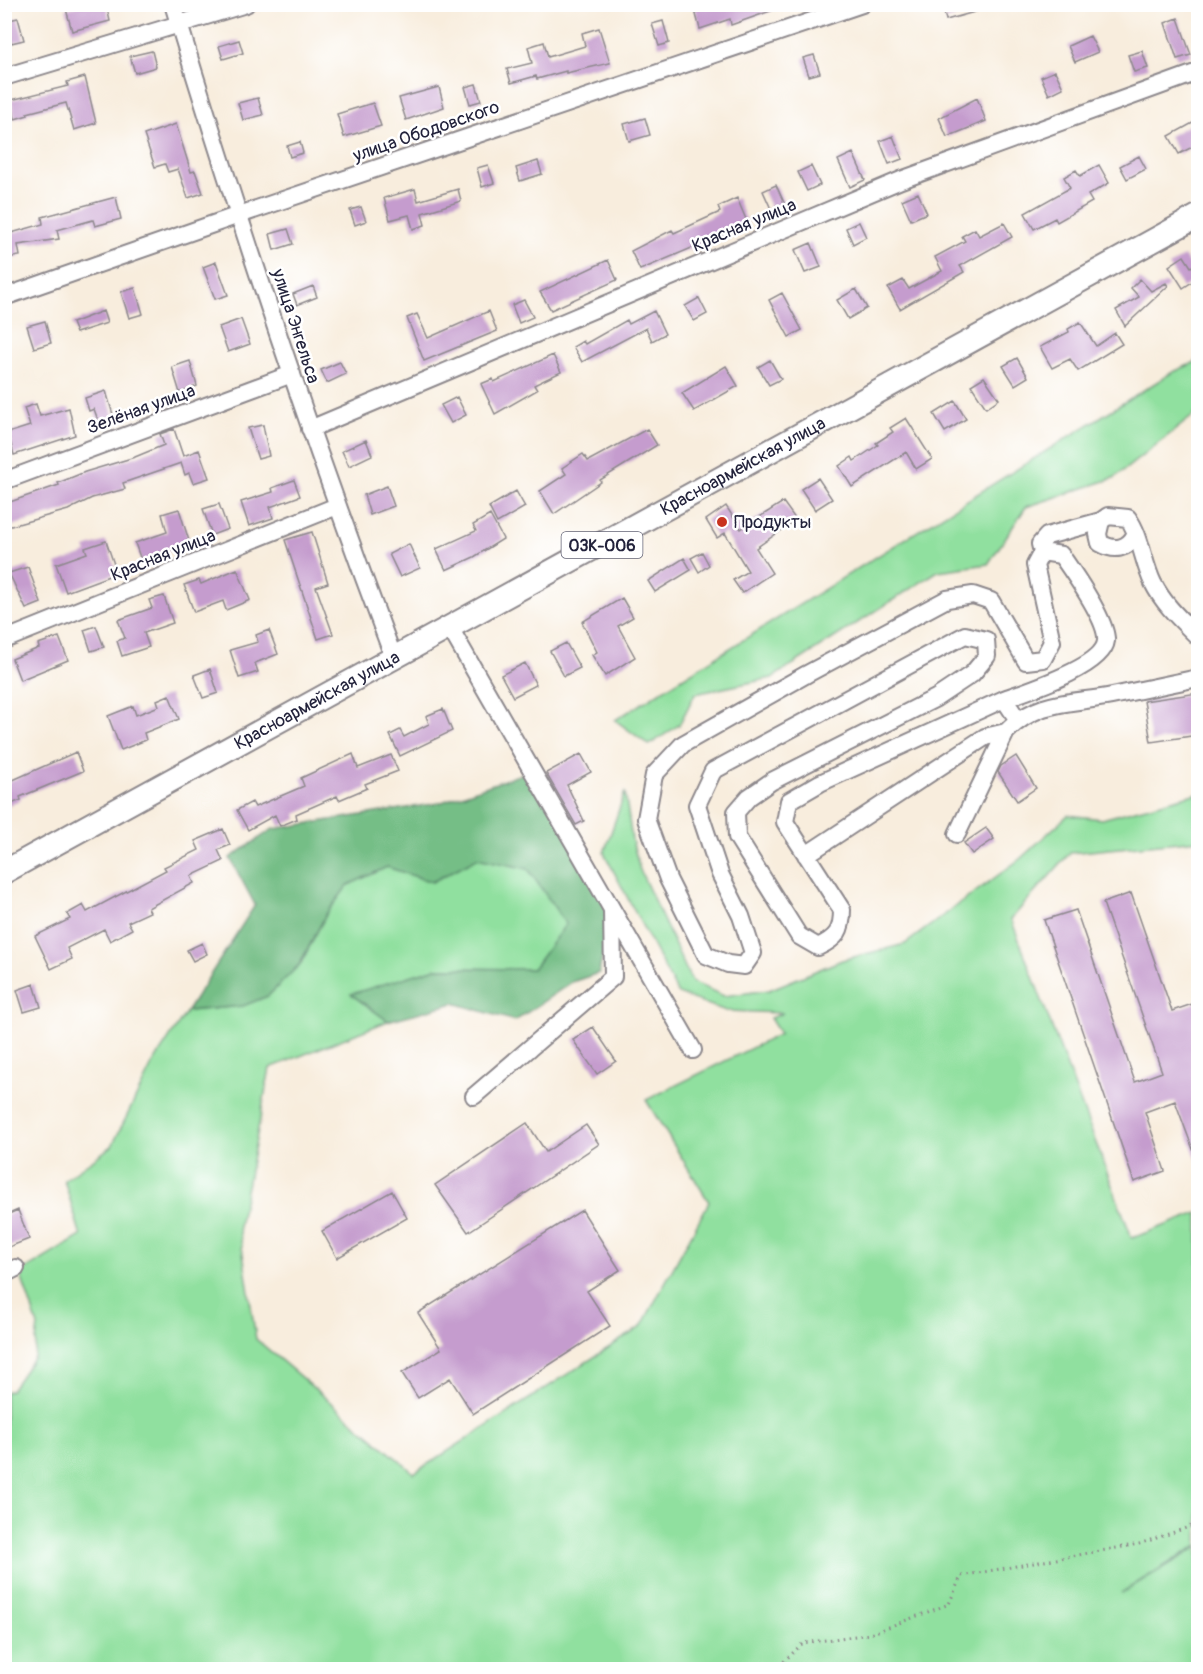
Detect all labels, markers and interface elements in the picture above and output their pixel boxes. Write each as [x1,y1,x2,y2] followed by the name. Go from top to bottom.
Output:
[349,96,503,168] street label: улица Ободовского
[689,193,800,258] street label: Красная улица
[266,265,325,386] street label: улица Энгельса
[84,379,198,440] street label: Зелёная улица
[656,412,830,521] street label: Красноармейская улица
[734,511,811,534] place label: Продукты
[715,515,729,529] marker: Продукты
[107,524,219,587] street label: Красная улица
[562,532,642,558] road number: 03К-006
[230,646,404,755] street label: Красноармейская улица

